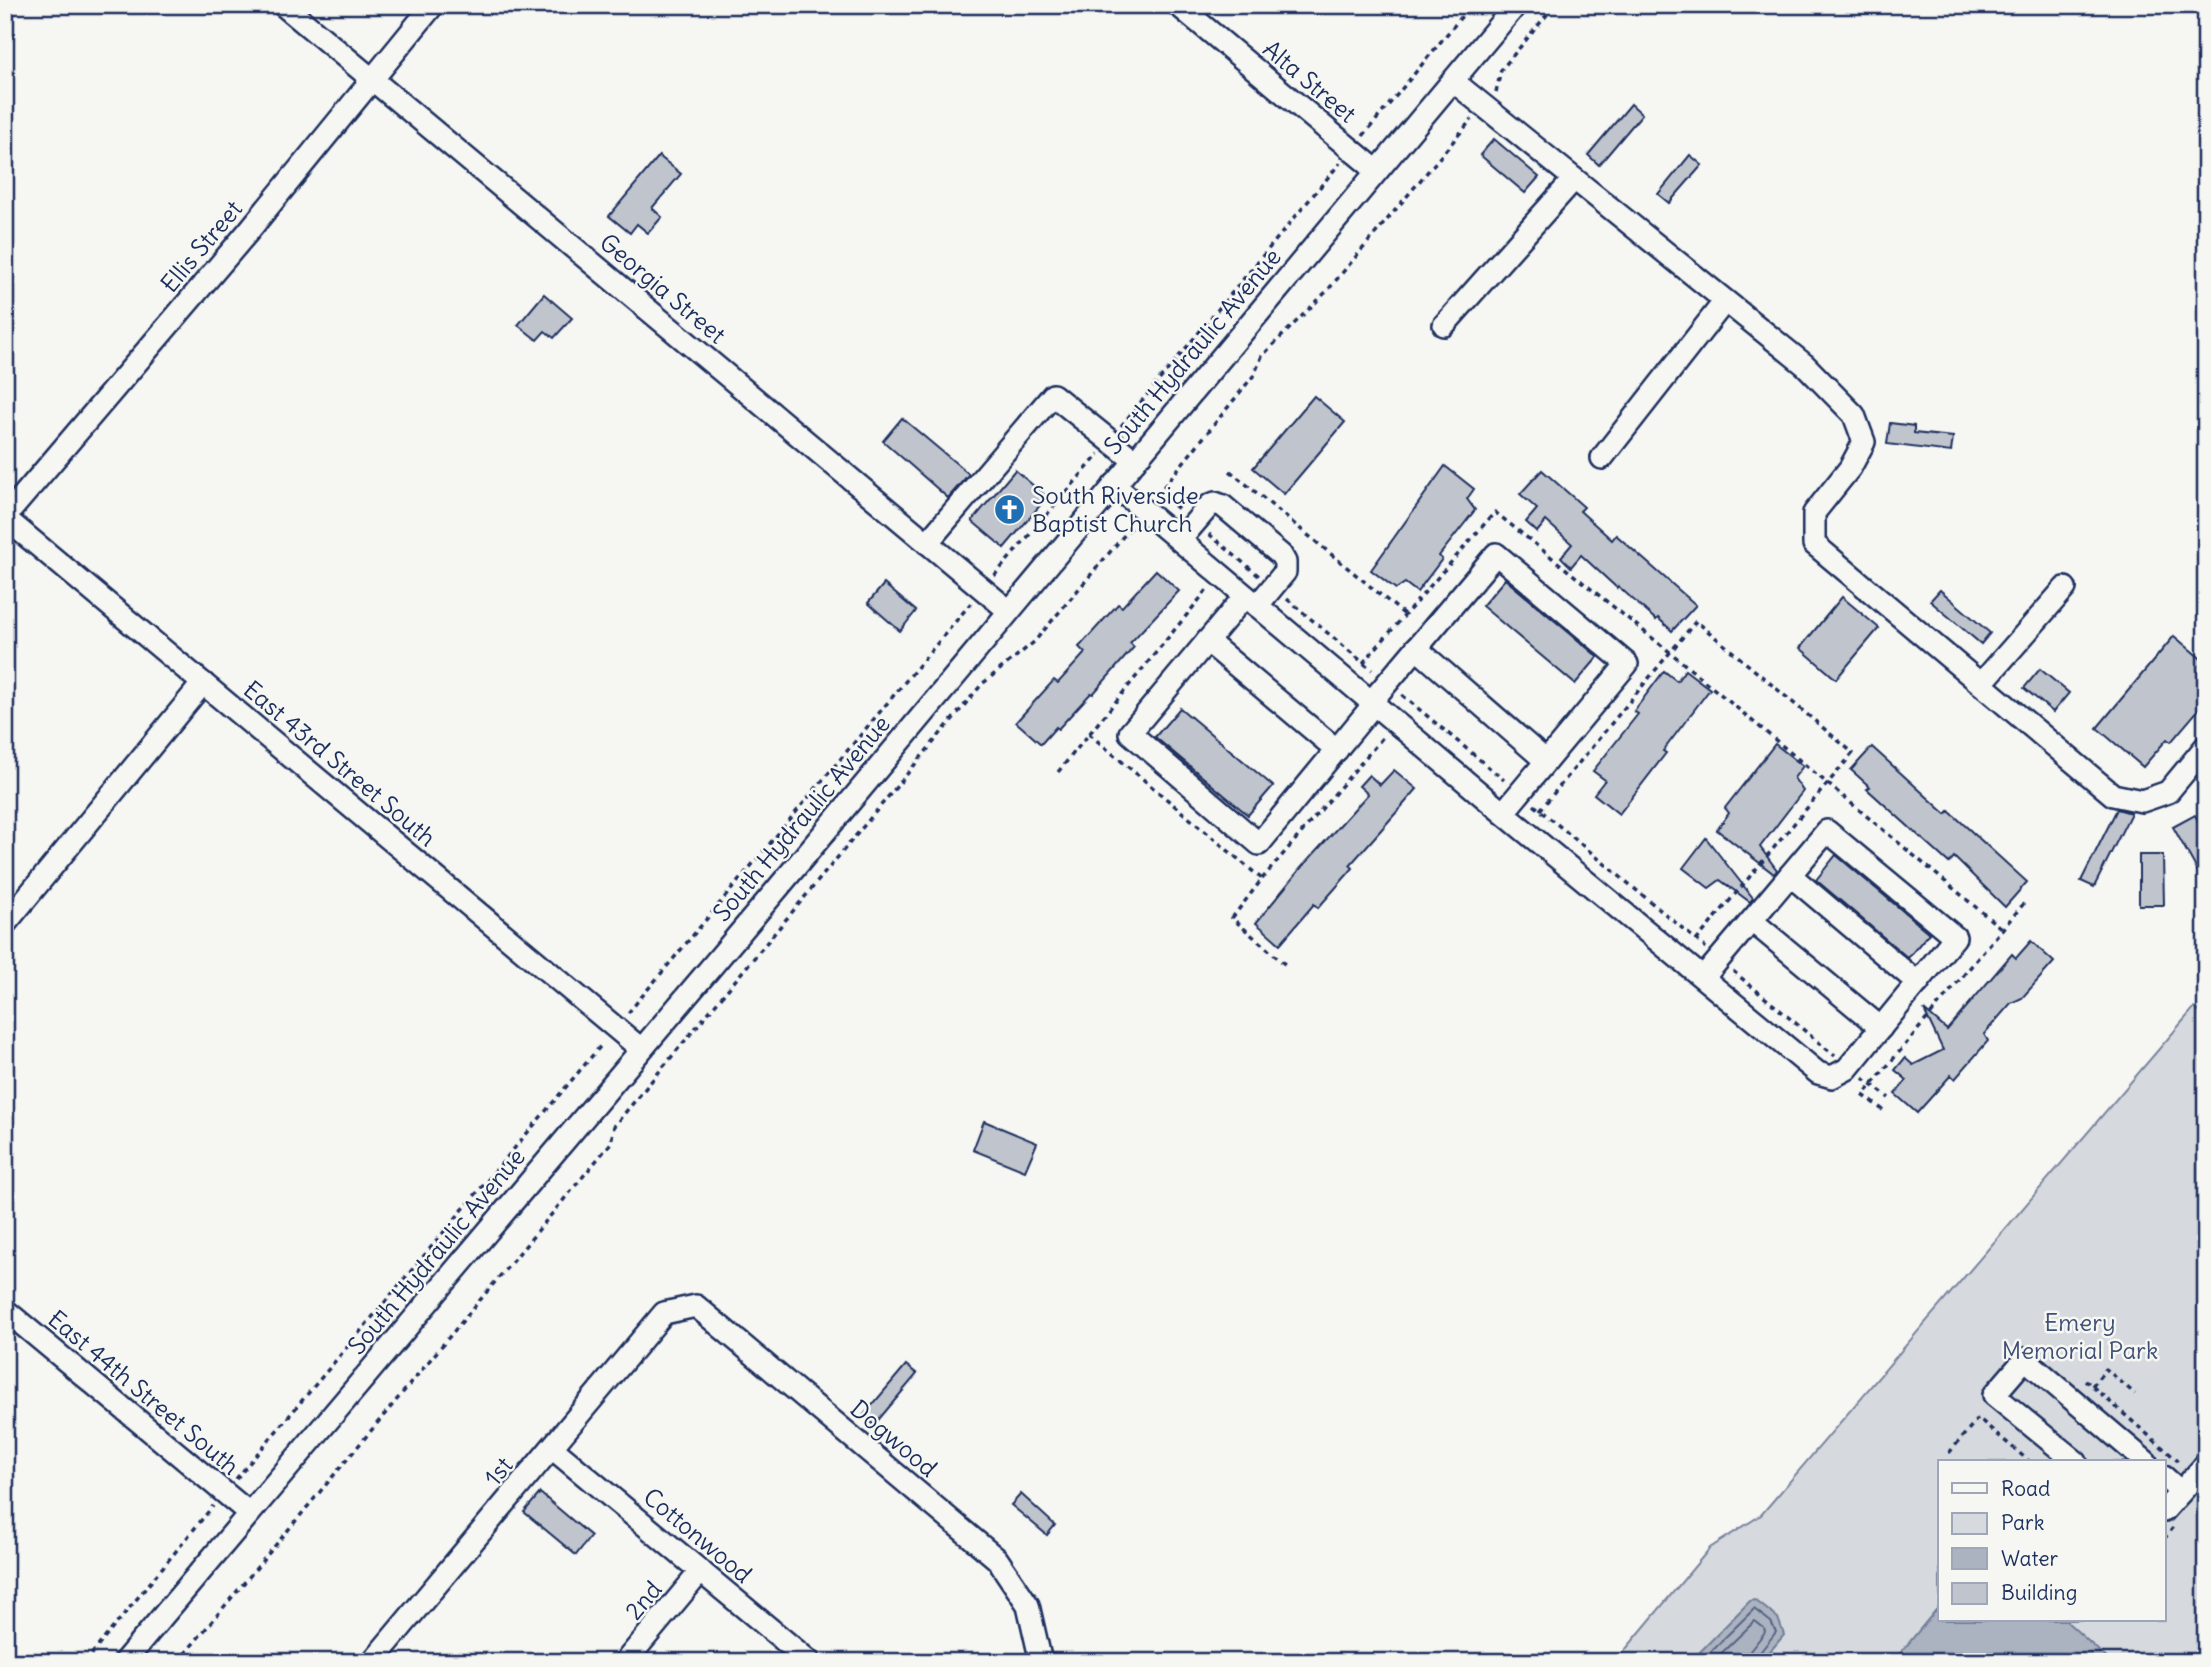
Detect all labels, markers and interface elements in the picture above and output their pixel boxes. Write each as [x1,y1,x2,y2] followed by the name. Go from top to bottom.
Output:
[1257,33,1363,129] street label: Alta Street
[154,194,248,298] street label: Ellis Street
[594,227,732,349] street label: Georgia Street
[1097,242,1287,460] street label: South Hydraulic Avenue
[1032,480,1199,538] place label: South Riverside Baptist Church
[992,492,1026,526] church icon: South Riverside Baptist Church
[238,674,442,852] street label: East 43rd Street South
[706,709,896,927] street label: South Hydraulic Avenue
[341,1142,531,1360] street label: South Hydraulic Avenue
[42,1303,246,1481] street label: East 44th Street South
[2002,1307,2158,1365] park label: Emery Memorial Park
[845,1393,943,1483] street label: Dogwood
[477,1450,519,1492] street label: 1st
[1938,1460,2166,1622] legend
[2001,1475,2050,1502] text: Road
[638,1481,758,1589] street label: Cottonwood
[2001,1509,2044,1536] text: Park
[2001,1545,2059,1572] text: Water
[618,1575,668,1625] street label: 2nd
[2001,1579,2077,1606] text: Building

